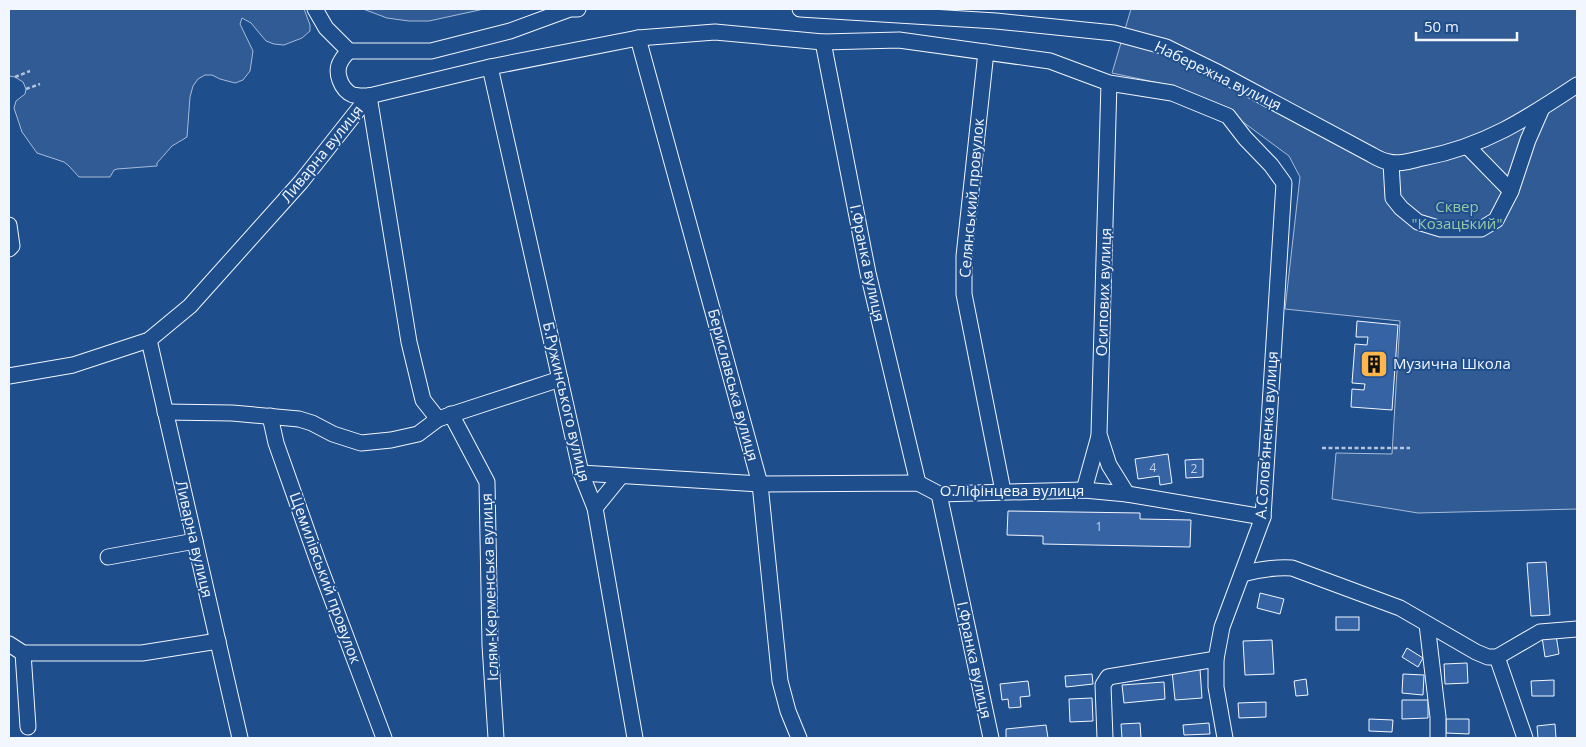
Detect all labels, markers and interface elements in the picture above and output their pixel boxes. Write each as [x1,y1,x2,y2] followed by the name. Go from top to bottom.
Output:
[1416,10,1517,42] scale bar
[1424,16,1459,36] text: 50 m
[1152,36,1285,115] street label: Набережна вулиця
[276,100,367,206] street label: Ливарна вулиця
[954,117,988,278] street label: Селянський провулок
[1412,196,1502,233] park label: Сквер "Козацький"
[846,203,890,323] street label: І.Франка вулиця
[1091,227,1115,357] street label: Осипових вулиця
[704,306,764,463] street label: Бериславська вулиця
[539,320,595,484] street label: Б.Ружинського вулиця
[1359,349,1389,379] building icon: Музична Школа
[1250,350,1282,520] street label: А.Солов’яненка вулиця
[1393,353,1511,373] place label: Музична Школа
[1150,459,1157,476] house number: 4
[1191,460,1198,477] house number: 2
[172,478,218,599] street label: Ливарна вулиця
[940,480,1084,500] street label: О.Ліфінцева вулиця
[286,489,366,666] street label: Щемилівський провулок
[476,493,502,681] street label: Іслям-Керменська вулиця
[1096,518,1102,535] house number: 1
[953,600,997,720] street label: І.Франка вулиця

